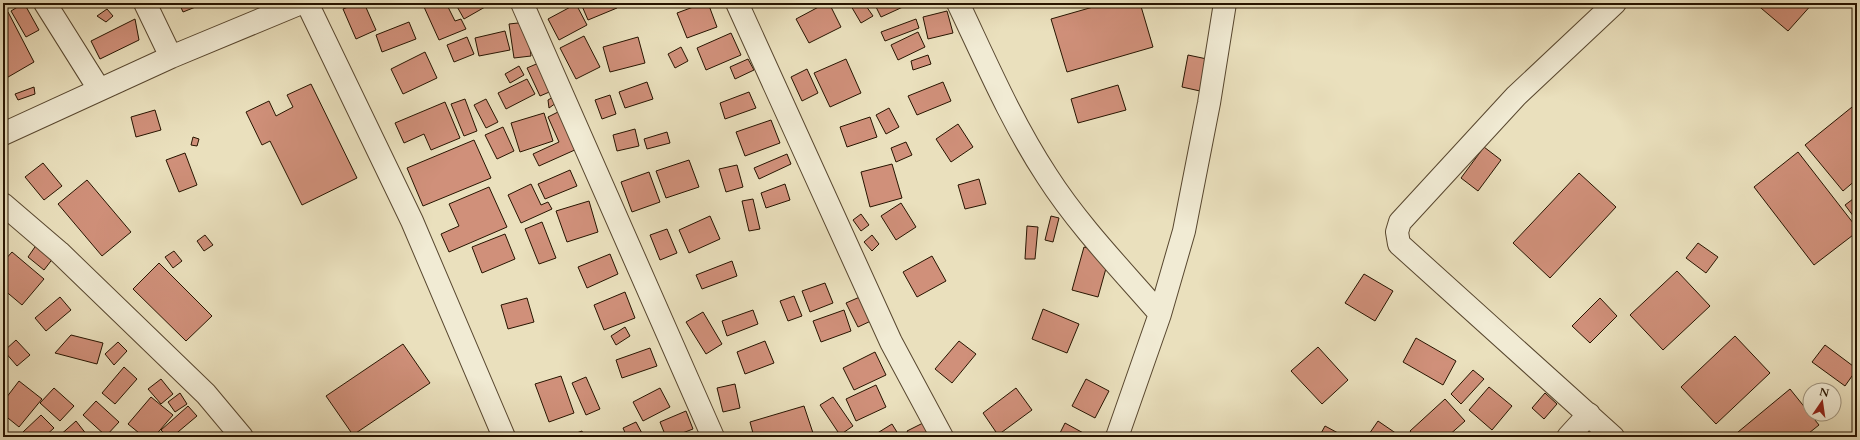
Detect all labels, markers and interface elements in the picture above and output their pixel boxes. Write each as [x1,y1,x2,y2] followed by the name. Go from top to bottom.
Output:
[1802,382,1842,422] north arrow
[1818,384,1831,401] text: N

